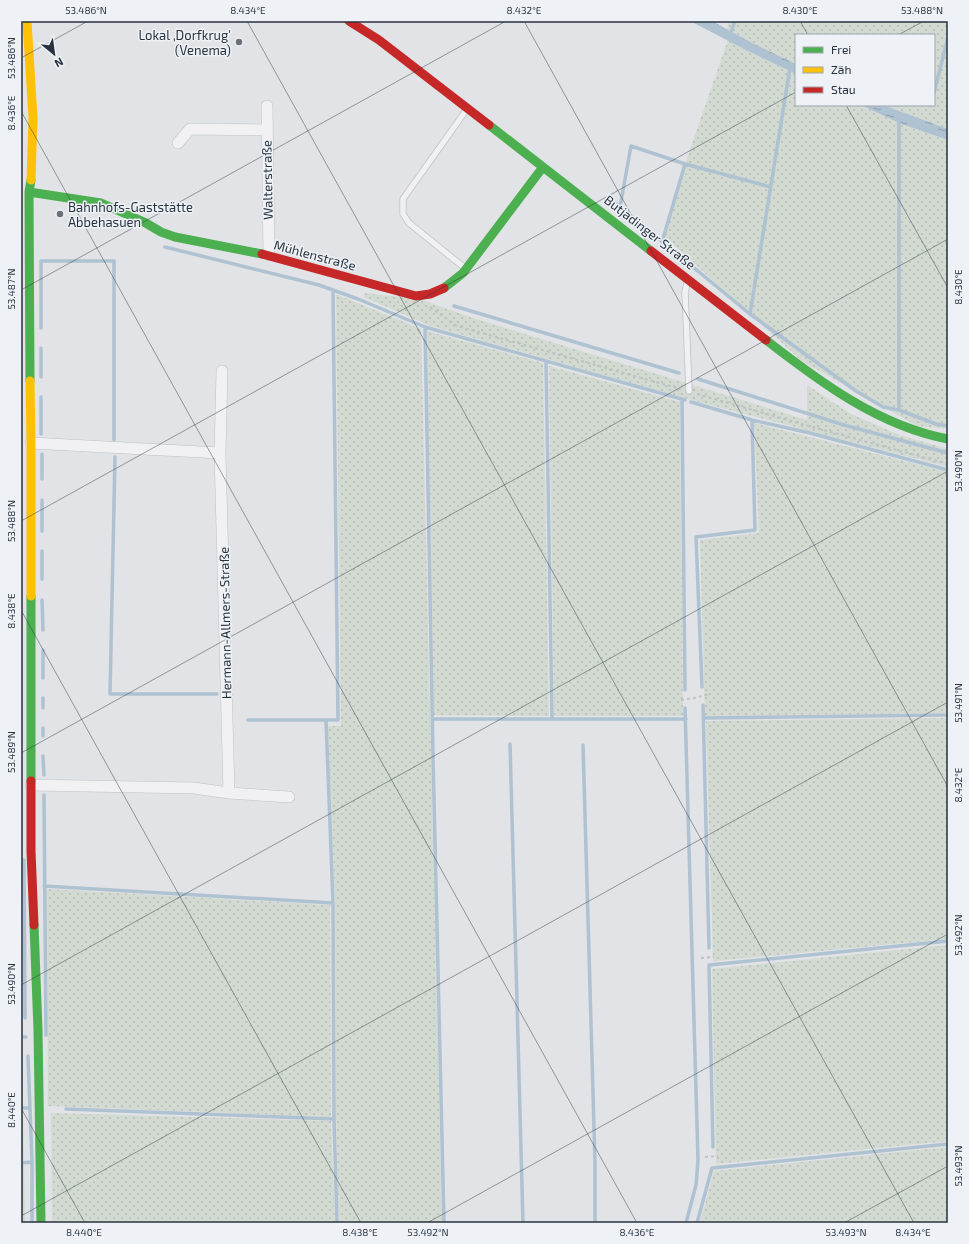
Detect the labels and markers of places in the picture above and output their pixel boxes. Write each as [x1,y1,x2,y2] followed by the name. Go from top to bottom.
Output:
[138,27,231,58] place label: Lokal ,Dorfkrug' (Venema)
[234,37,244,47] marker: Lokal ,Dorfkrug' (Venema)
[68,199,193,230] place label: Bahnhofs-Gaststätte Abbehasuen
[55,209,65,219] marker: Bahnhofs-Gaststätte Abbehasuen

